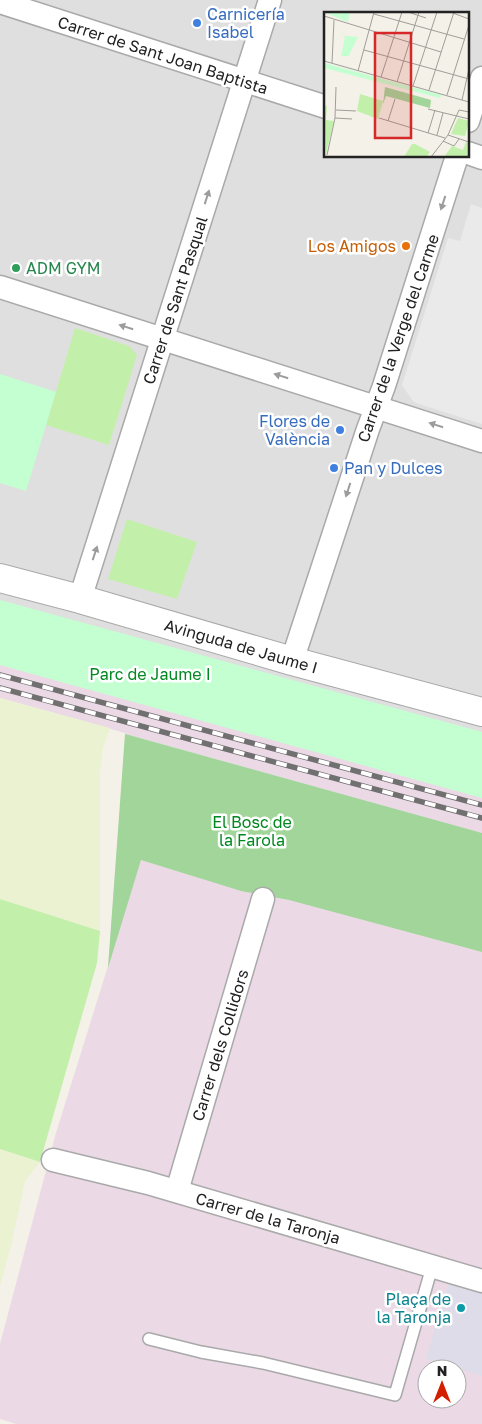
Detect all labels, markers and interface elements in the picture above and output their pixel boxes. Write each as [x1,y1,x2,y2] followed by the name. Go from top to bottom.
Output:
[207,4,285,42] place label: Carnicería Isabel
[55,12,271,98] street label: Carrer de Sant Joan Baptista
[324,12,470,158] inset map
[191,17,203,29] marker: Carnicería Isabel
[204,190,211,205] one-way arrow
[439,196,447,211] one-way arrow
[138,213,212,387] street label: Carrer de Sant Pasqual
[353,231,443,445] street label: Carrer de la Verge del Carme
[308,236,396,256] place label: Los Amigos
[400,240,412,252] marker: Los Amigos
[26,258,100,278] place label: ADM GYM
[10,262,22,274] marker: ADM GYM
[118,322,133,330] one-way arrow
[273,372,288,379] one-way arrow
[259,411,330,449] place label: Flores de València
[428,421,443,429] one-way arrow
[334,424,346,436] marker: Flores de València
[344,458,442,478] place label: Pan y Dulces
[328,462,340,474] marker: Pan y Dulces
[343,483,351,498] one-way arrow
[91,545,99,560] one-way arrow
[162,615,320,677] street label: Avinguda de Jaume I
[89,664,211,684] park label: Parc de Jaume I
[212,812,292,850] park label: El Bosc de la Farola
[187,967,253,1123] street label: Carrer dels Collidors
[193,1188,343,1248] street label: Carrer de la Taronja
[376,1289,451,1327] place label: Plaça de la Taronja
[455,1302,467,1314] marker: Plaça de la Taronja
[417,1359,467,1409] north arrow
[437,1362,447,1379] text: N

